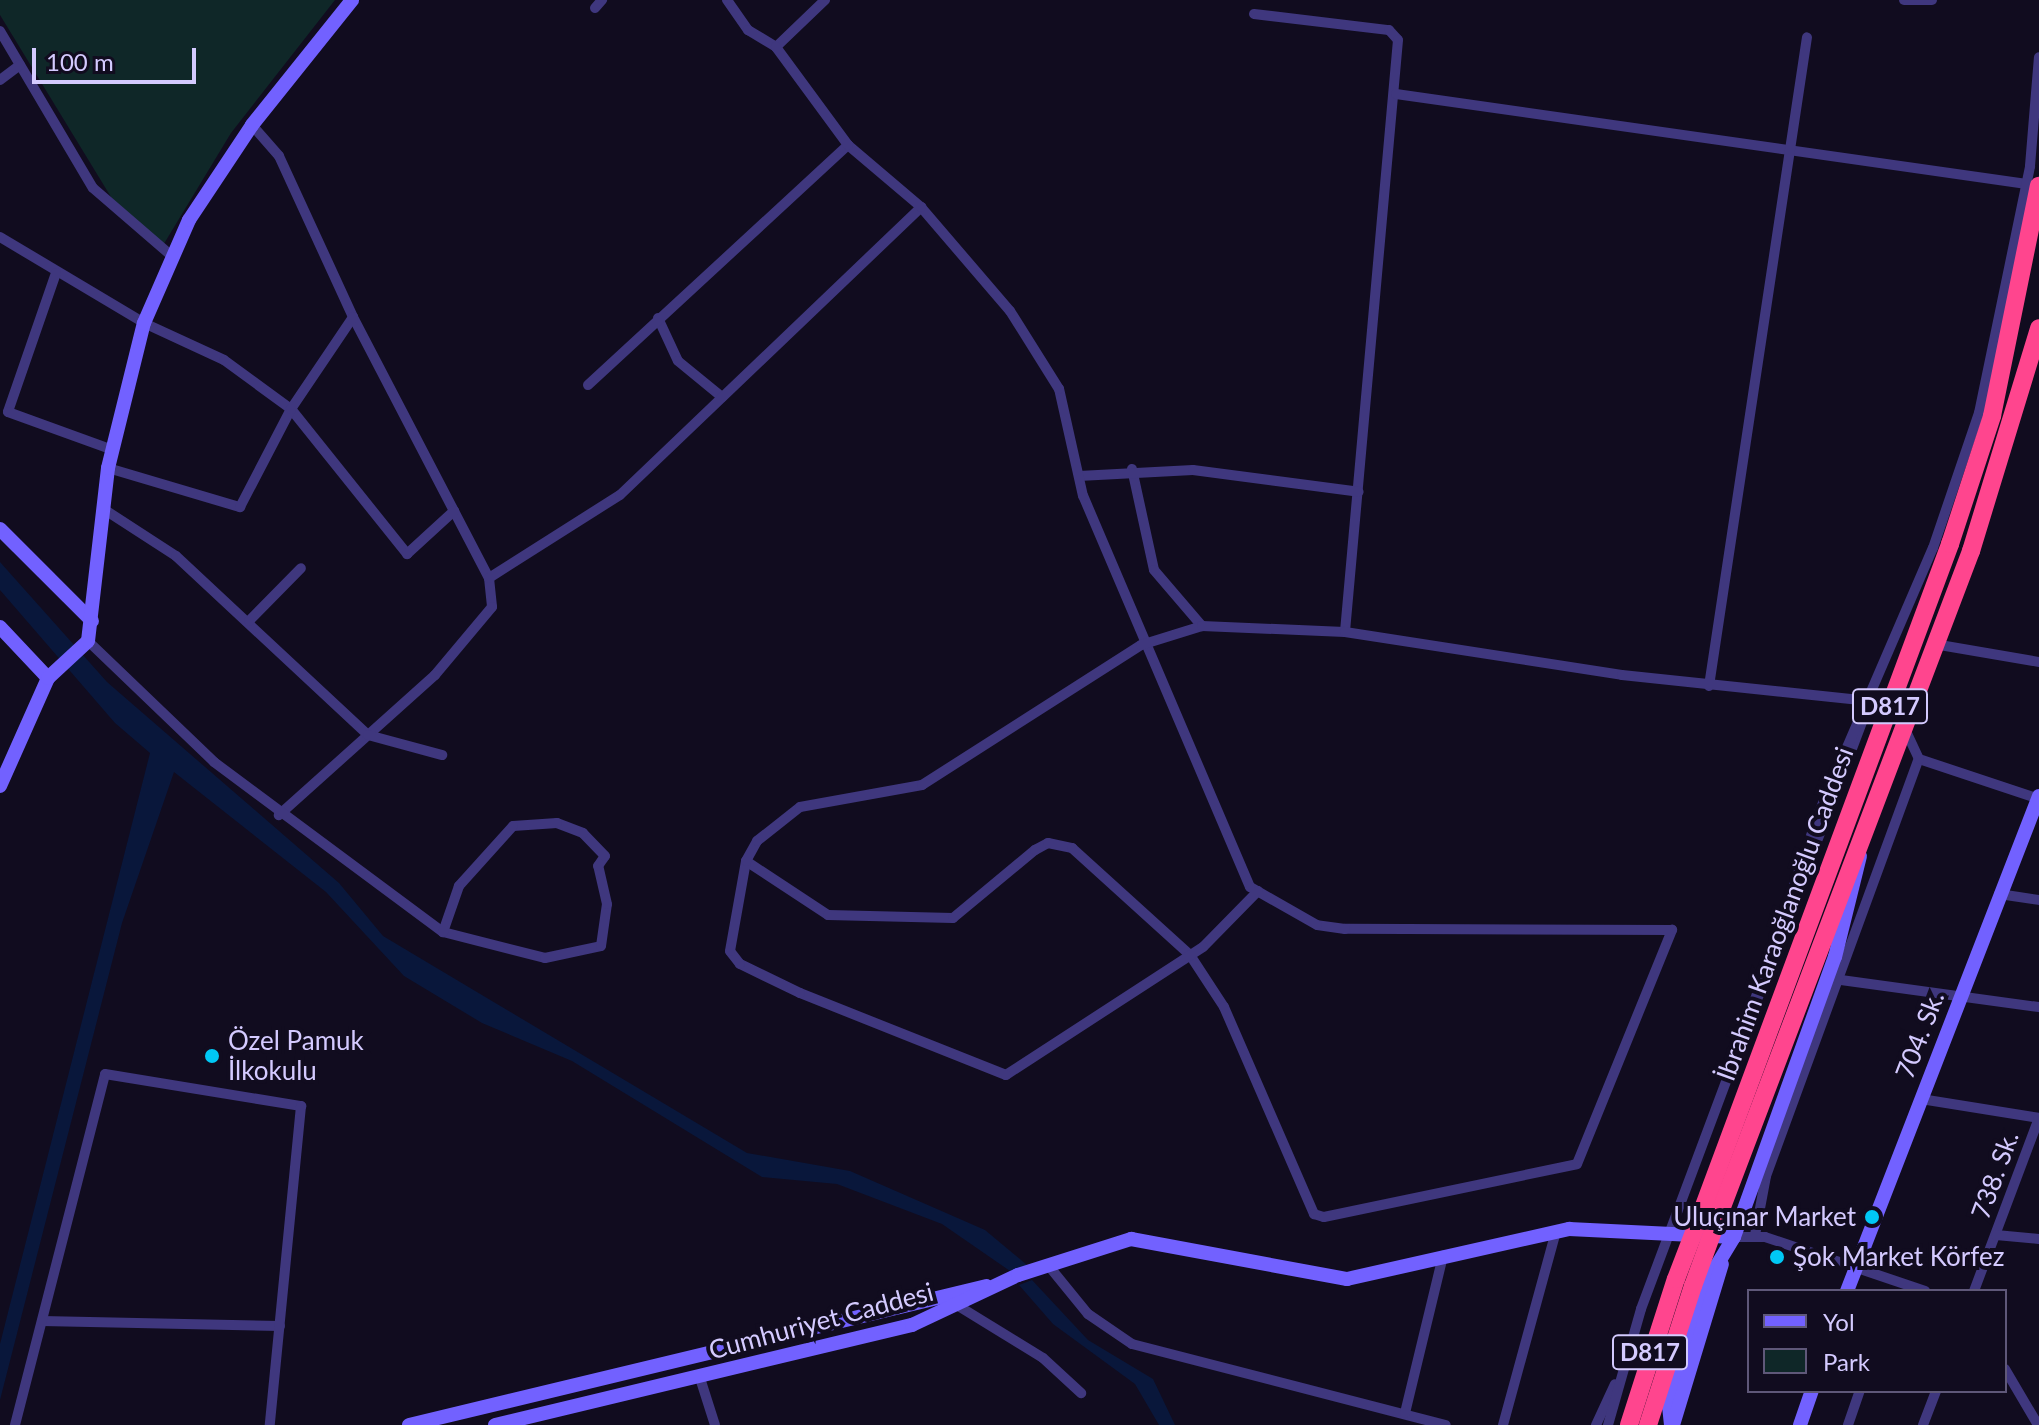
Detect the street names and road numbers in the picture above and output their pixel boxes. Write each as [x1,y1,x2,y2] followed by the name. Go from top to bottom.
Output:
[1850,686,1930,726] road number: D817
[1710,743,1860,1085] street label: İbrahim Karaoğlanoğlu Caddesi
[1889,987,1951,1083] street label: 704. Sk.
[1965,1127,2025,1223] street label: 738. Sk.
[705,1276,937,1366] street label: Cumhuriyet Caddesi
[1610,1332,1690,1372] road number: D817

